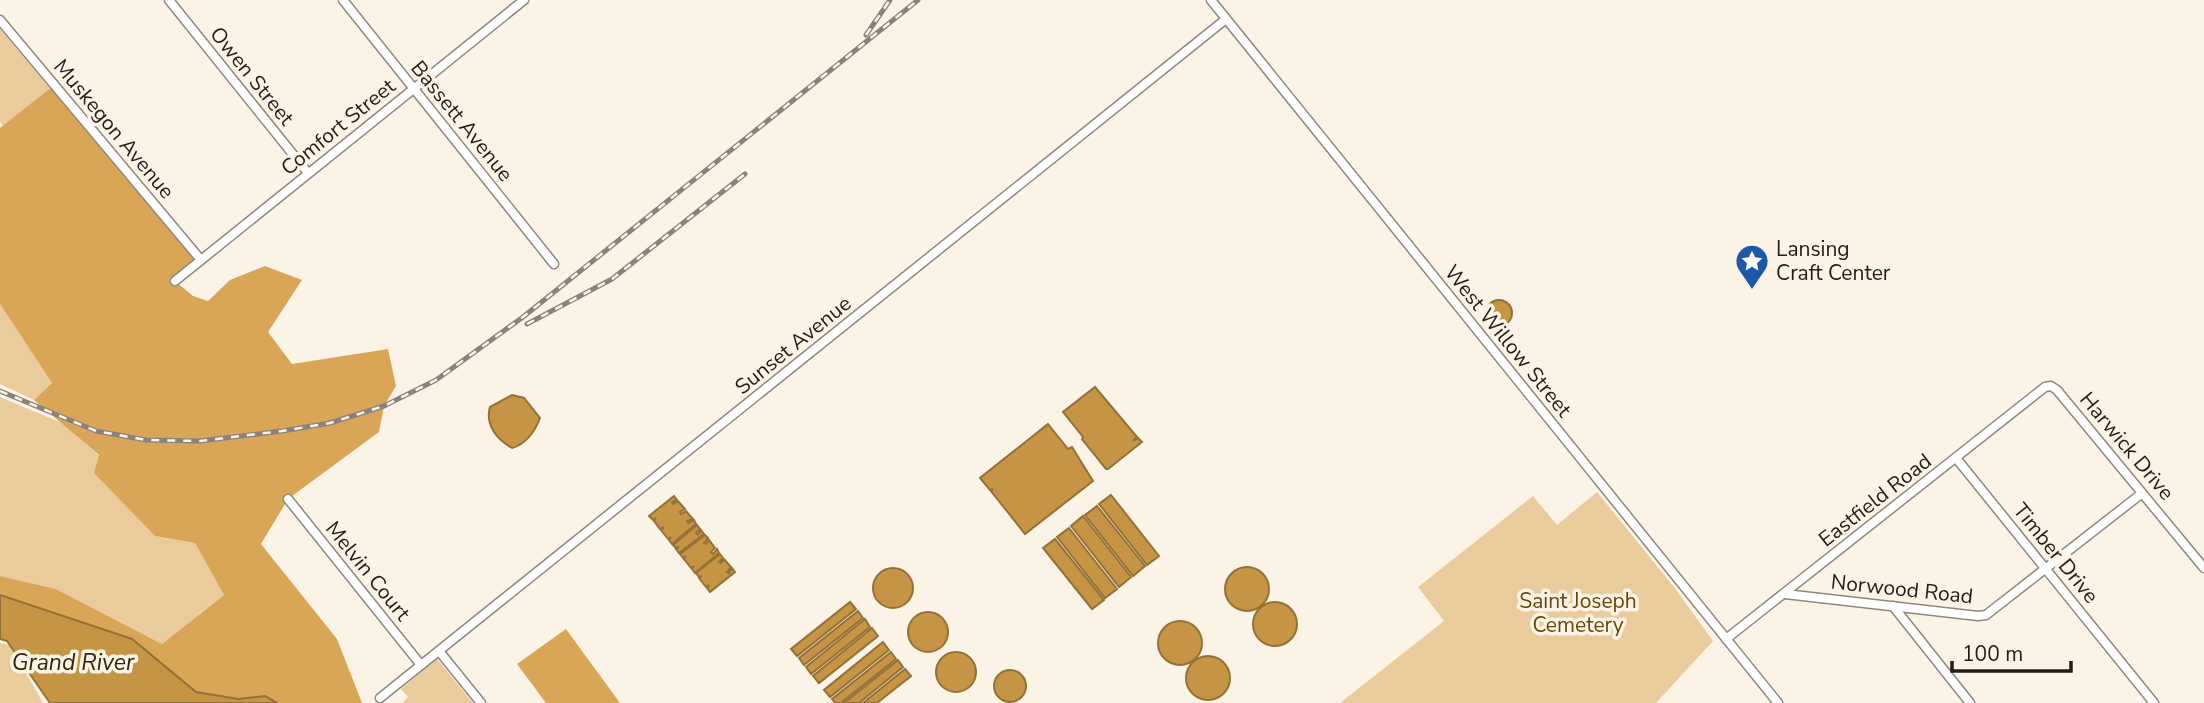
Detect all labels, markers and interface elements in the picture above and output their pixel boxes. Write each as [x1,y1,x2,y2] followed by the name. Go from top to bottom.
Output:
[204,21,301,132] street label: Owen Street
[47,53,181,205] street label: Muskegon Avenue
[405,55,519,187] street label: Bassett Avenue
[275,72,402,182] street label: Comfort Street
[1776,235,1891,287] place label: Lansing Craft Center
[1733,242,1771,291] place icon: Lansing Craft Center
[1438,259,1578,423] street label: West Willow Street
[729,289,857,401] street label: Sunset Avenue
[2073,386,2181,506] street label: Harwick Drive
[1813,447,1937,553] street label: Eastfield Road
[2007,497,2105,609] street label: Timber Drive
[319,515,417,627] street label: Melvin Court
[1830,568,1974,610] street label: Norwood Road
[1519,587,1637,639] park label: Saint Joseph Cemetery
[1952,630,2071,674] scale bar
[1962,640,2023,668] text: 100 m
[12,647,135,678] water label: Grand River

